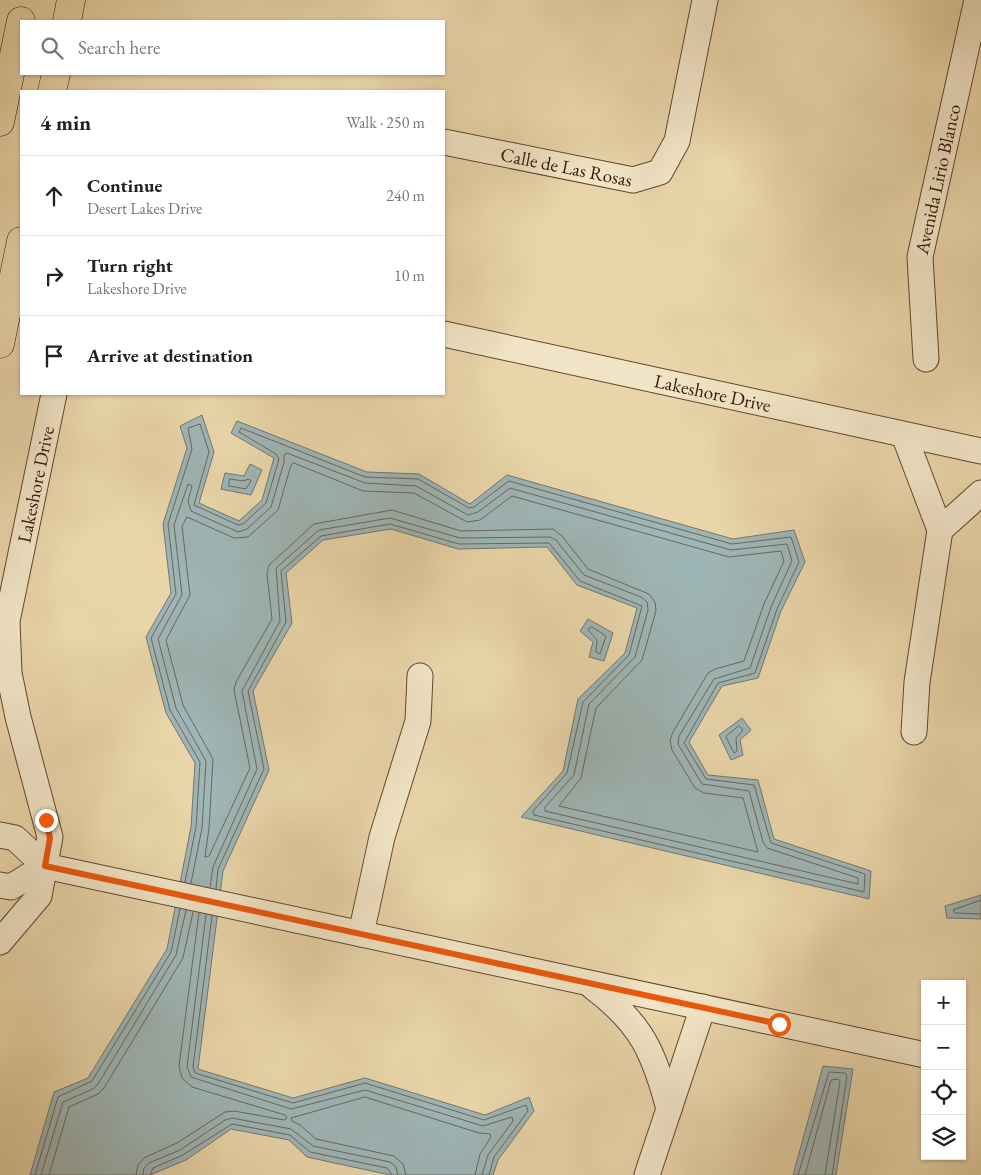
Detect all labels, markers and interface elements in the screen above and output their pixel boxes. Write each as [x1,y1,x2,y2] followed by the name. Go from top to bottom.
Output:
[20,20,445,75] search box
[38,34,66,62] icon: search
[78,35,160,60] text: Search here
[909,102,967,258] street label: Avenida Lirio Blanco
[40,109,91,136] text: 4 min
[346,112,425,133] text: Walk · 250 m
[498,142,635,193] street label: Calle de Las Rosas
[87,173,162,198] text: Continue
[40,182,68,210] icon: ahead
[386,185,425,206] text: 240 m
[87,198,202,219] text: Desert Lakes Drive
[87,253,173,278] text: Turn right
[40,262,68,290] icon: right
[394,265,425,286] text: 10 m
[87,278,187,299] text: Lakeshore Drive
[40,342,68,370] icon: arrive
[87,343,253,368] text: Arrive at destination
[652,368,773,418] street label: Lakeshore Drive
[12,424,60,545] street label: Lakeshore Drive
[35,809,58,832] route end
[921,980,966,1160] map controls
[921,980,966,1025] button: +
[768,1013,791,1036] route start
[921,1025,966,1070] button: −
[921,1070,966,1115] button: locate
[921,1115,966,1160] button: layers

